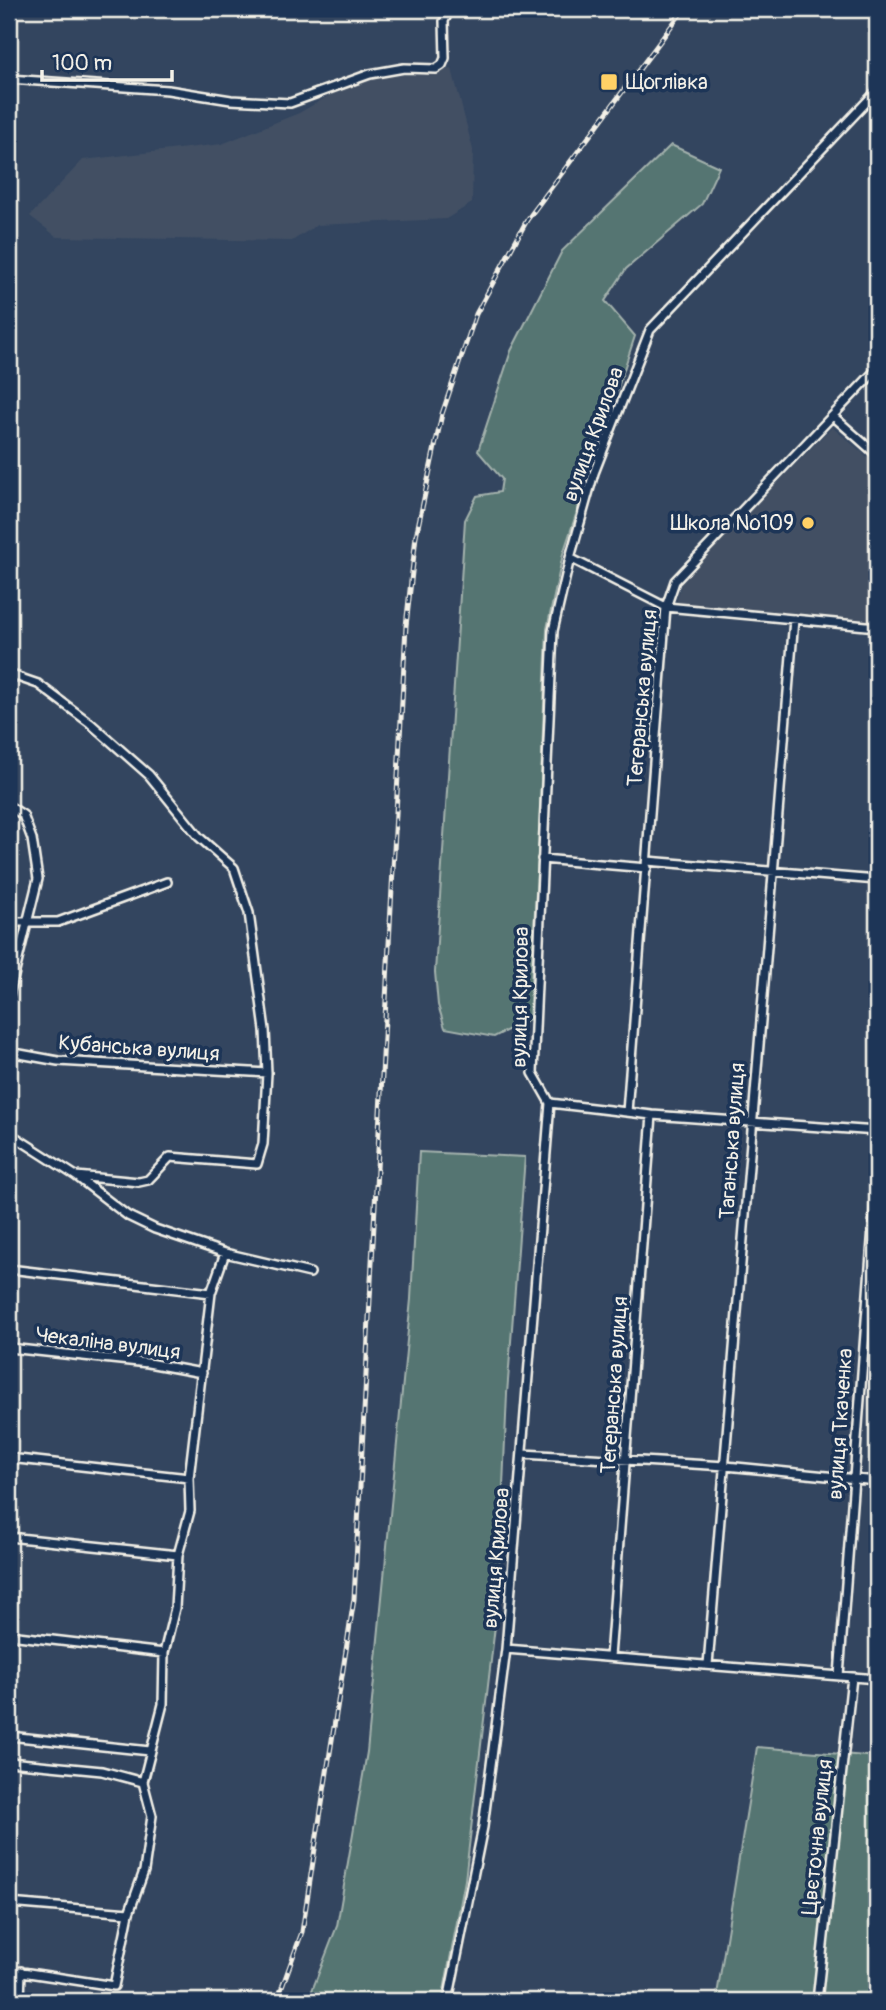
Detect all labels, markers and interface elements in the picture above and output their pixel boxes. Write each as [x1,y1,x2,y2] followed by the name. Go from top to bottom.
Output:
[42,38,172,82] scale bar
[52,50,112,77] text: 100 m
[625,69,708,96] place label: Щоглівка
[599,72,619,92] marker: Щоглівка
[557,363,630,505] street label: вулиця Крилова
[670,510,794,537] place label: Школа №109
[800,515,816,531] marker: Школа №109
[621,608,664,788] street label: Тегеранська вулиця
[506,926,535,1068] street label: вулиця Крилова
[57,1029,220,1068] street label: Кубанська вулиця
[714,1062,751,1220] street label: Таганська вулиця
[595,1295,634,1475] street label: Тегеранська вулиця
[34,1321,182,1366] street label: Чекаліна вулиця
[822,1347,859,1501] street label: вулиця Ткаченка
[477,1487,516,1629] street label: вулиця Крилова
[796,1758,839,1916] street label: Цвєточна вулиця

